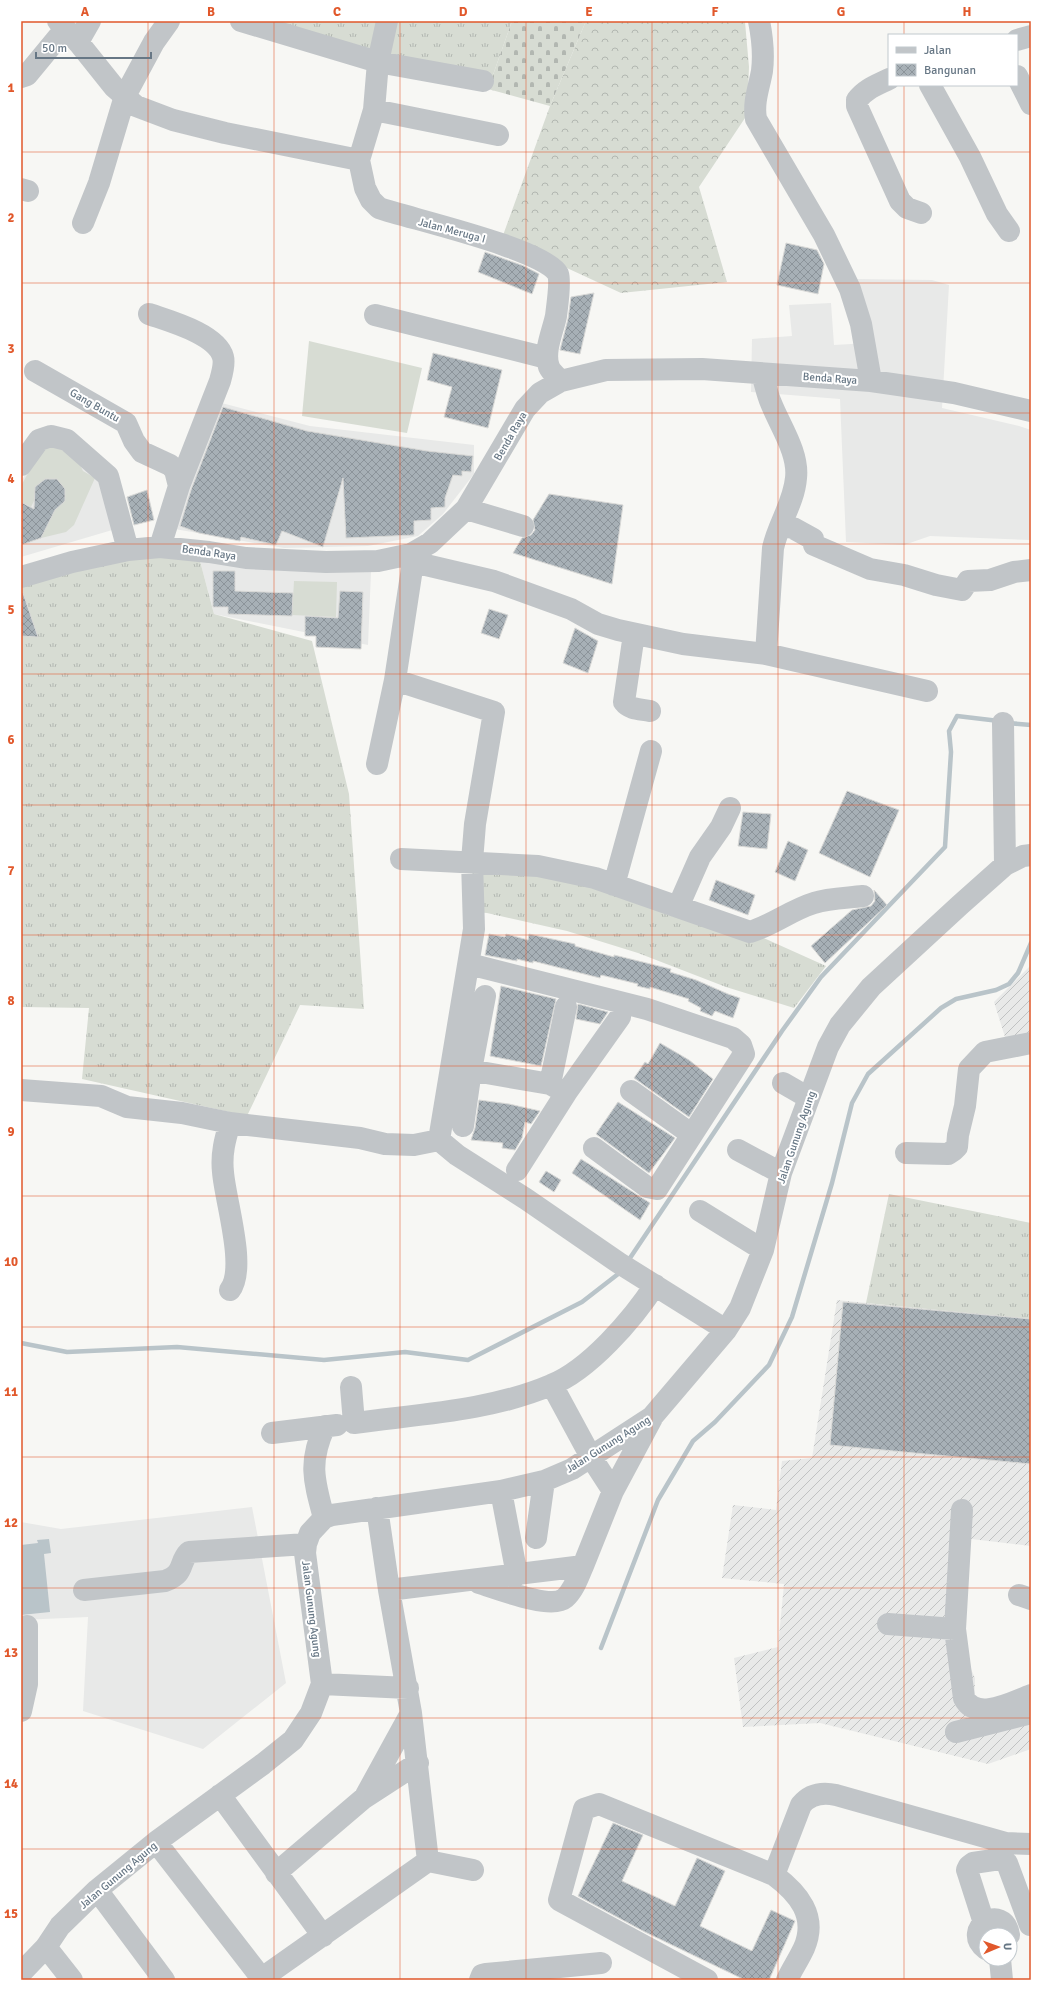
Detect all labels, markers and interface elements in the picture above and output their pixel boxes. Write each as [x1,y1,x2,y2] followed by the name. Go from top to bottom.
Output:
[81,4,90,20] text: A
[207,4,215,20] text: B
[333,4,341,20] text: C
[459,4,468,20] text: D
[585,4,593,20] text: E
[712,4,719,20] text: F
[837,4,845,20] text: G
[963,4,971,20] text: H
[36,34,151,60] scale bar
[888,34,1018,86] legend
[42,41,67,56] text: 50 m
[924,43,951,58] text: Jalan
[924,63,976,78] text: Bangunan
[7,80,15,96] text: 1
[7,210,15,226] text: 2
[417,215,487,246] street label: Jalan Meruga I
[7,341,15,357] text: 3
[802,370,858,387] street label: Benda Raya
[68,386,122,425] street label: Gang Buntu
[491,409,530,463] street label: Benda Raya
[7,471,15,487] text: 4
[181,542,237,563] street label: Benda Raya
[7,602,15,618] text: 5
[7,732,15,748] text: 6
[7,863,15,879] text: 7
[7,993,15,1009] text: 8
[775,1089,818,1185] street label: Jalan Gunung Agung
[7,1124,15,1140] text: 9
[4,1254,18,1270] text: 10
[4,1384,18,1400] text: 11
[564,1413,653,1476] street label: Jalan Gunung Agung
[4,1515,18,1531] text: 12
[299,1560,324,1658] street label: Jalan Gunung Agung
[4,1645,18,1661] text: 13
[4,1776,18,1792] text: 14
[77,1839,160,1912] street label: Jalan Gunung Agung
[4,1906,18,1922] text: 15
[978,1927,1018,1967] north arrow
[1001,1943,1014,1951] text: U

